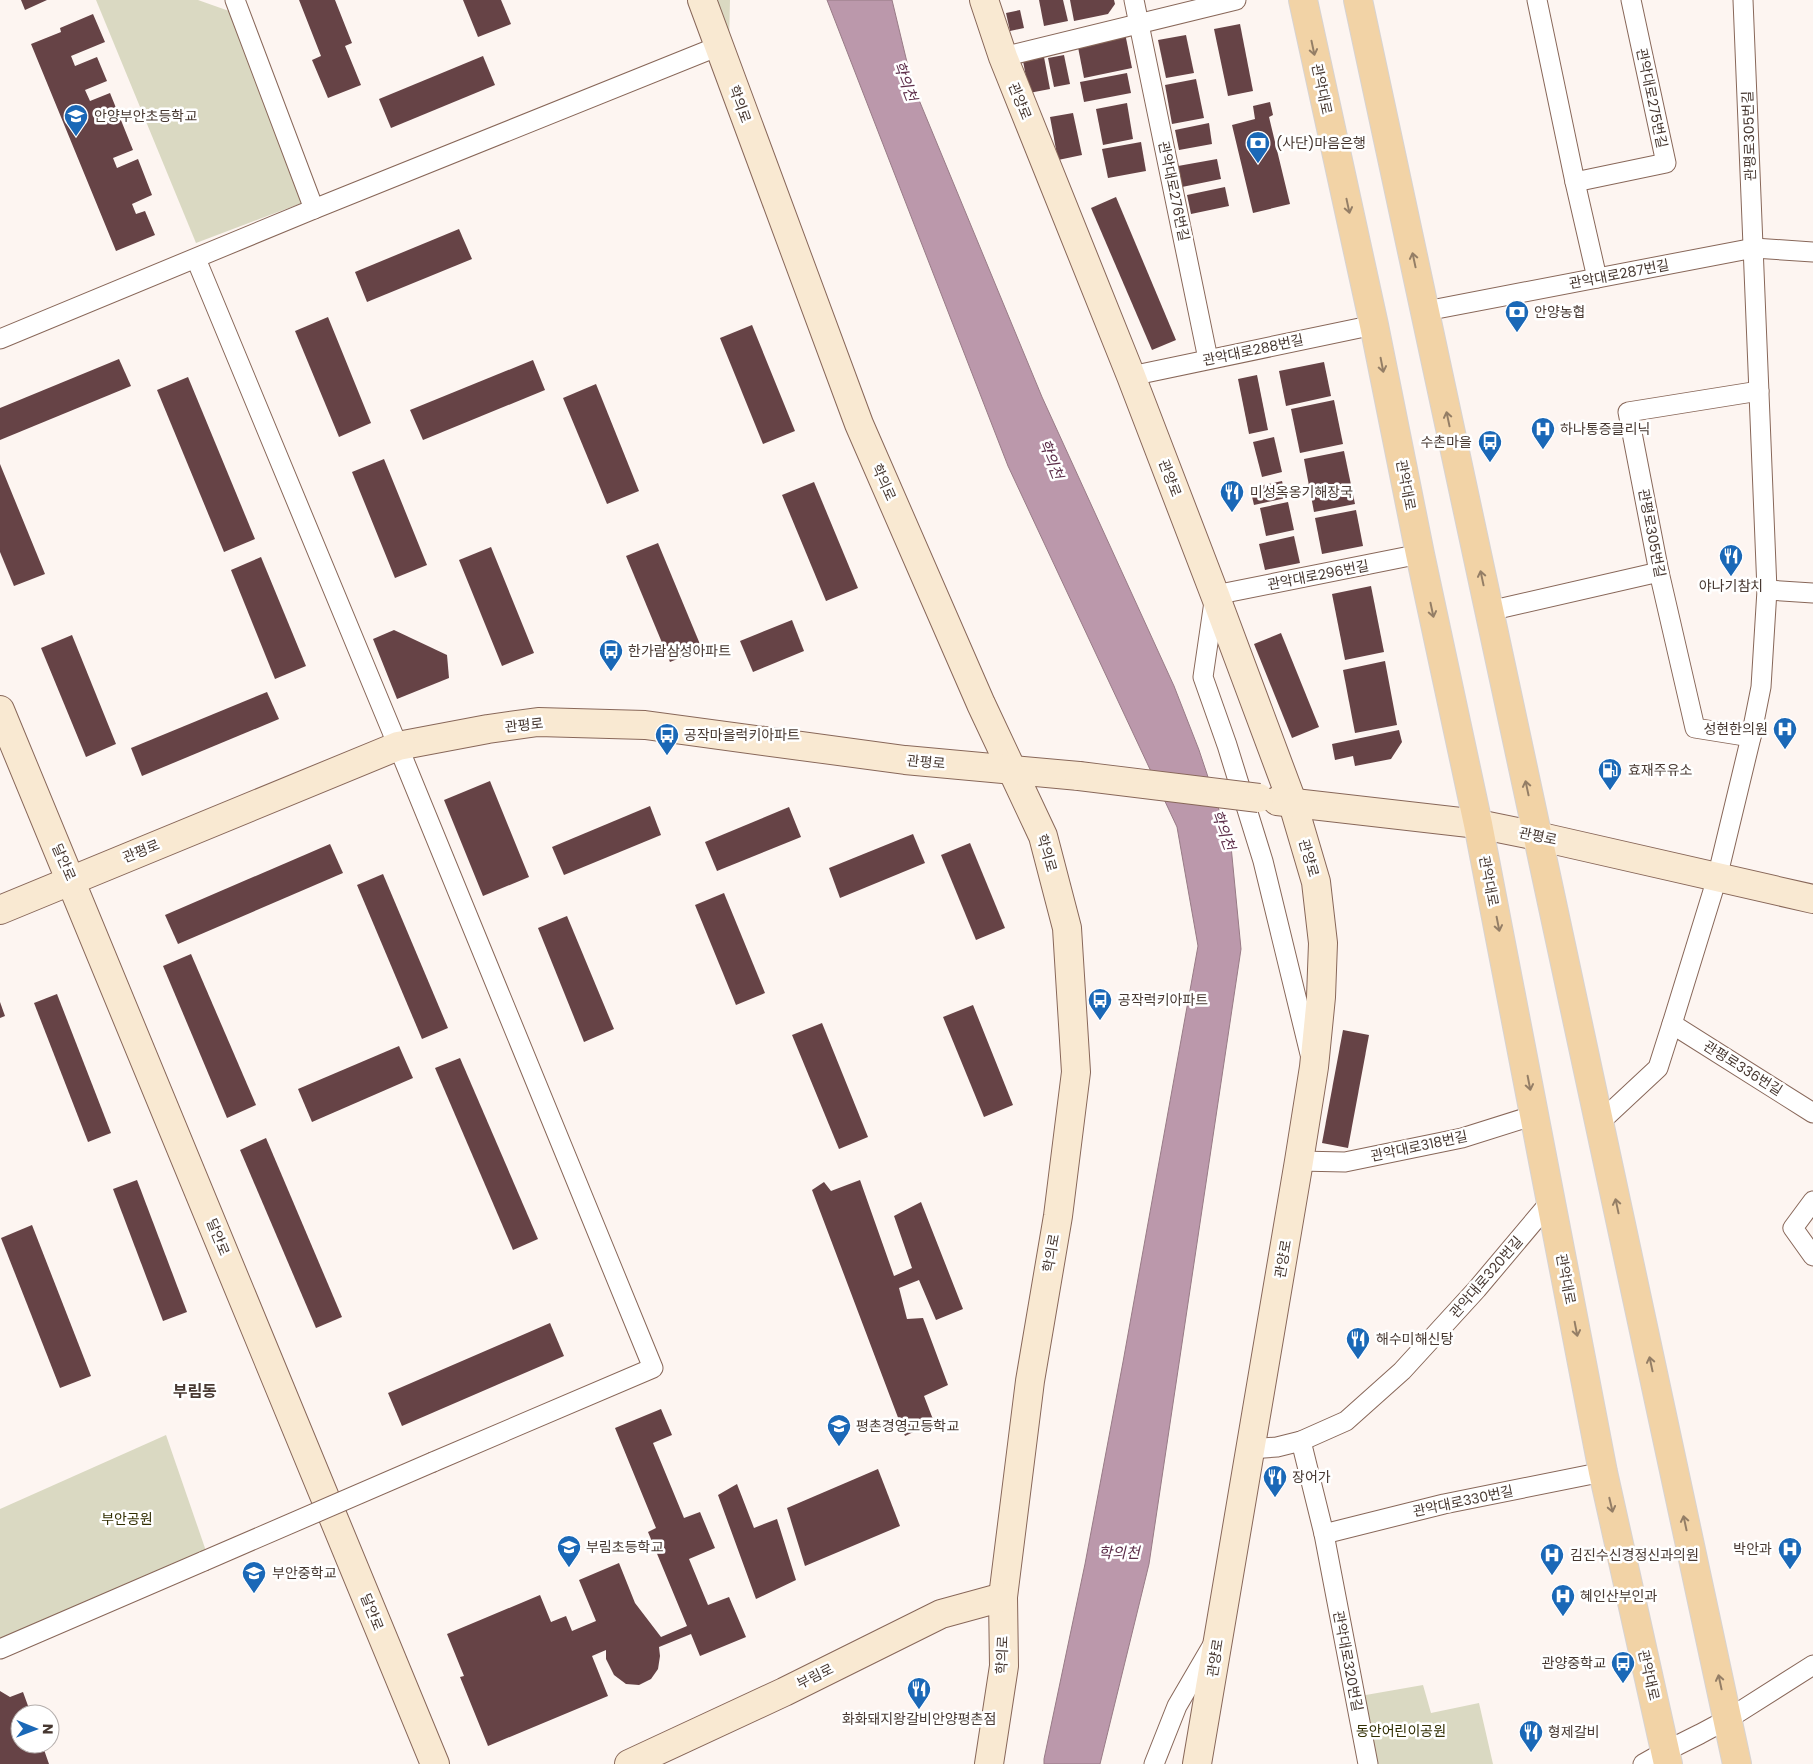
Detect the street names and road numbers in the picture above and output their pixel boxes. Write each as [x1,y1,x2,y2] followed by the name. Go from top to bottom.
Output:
[1632,46,1672,150] street label: 관악대로275번길
[1307,62,1337,116] street label: 관악대로
[1003,79,1037,123] street label: 관양로
[724,82,756,126] street label: 학의로
[1737,91,1761,181] street label: 관평로305번길
[1154,139,1194,243] street label: 관악대로276번길
[1567,254,1671,294] street label: 관악대로287번길
[1201,330,1305,370] street label: 관악대로288번길
[1154,456,1186,500] street label: 관양로
[1391,458,1421,512] street label: 관악대로
[867,460,901,504] street label: 학의로
[1634,487,1670,579] street label: 관평로305번길
[1266,555,1370,595] street label: 관악대로296번길
[504,713,544,737] street label: 관평로
[906,750,946,774] street label: 관평로
[1517,822,1559,850] street label: 관평로
[1032,832,1062,874] street label: 학의로
[119,834,163,868] street label: 관평로
[1294,837,1324,879] street label: 관양로
[47,840,81,884] street label: 달안로
[1474,854,1504,908] street label: 관악대로
[1700,1036,1786,1100] street label: 관평로336번길
[1369,1126,1469,1166] street label: 관악대로318번길
[201,1215,235,1259] street label: 달안로
[1038,1232,1064,1274] street label: 학의로
[1445,1232,1527,1322] street label: 관악대로320번길
[1270,1238,1296,1280] street label: 관양로
[1551,1252,1581,1306] street label: 관악대로
[1411,1481,1515,1521] street label: 관악대로330번길
[355,1590,389,1634] street label: 달안로
[1328,1609,1368,1713] street label: 관악대로320번길
[991,1635,1013,1675] street label: 학의로
[1202,1637,1228,1679] street label: 관양로
[1633,1648,1665,1702] street label: 관악대로
[793,1658,837,1693] street label: 부림로

